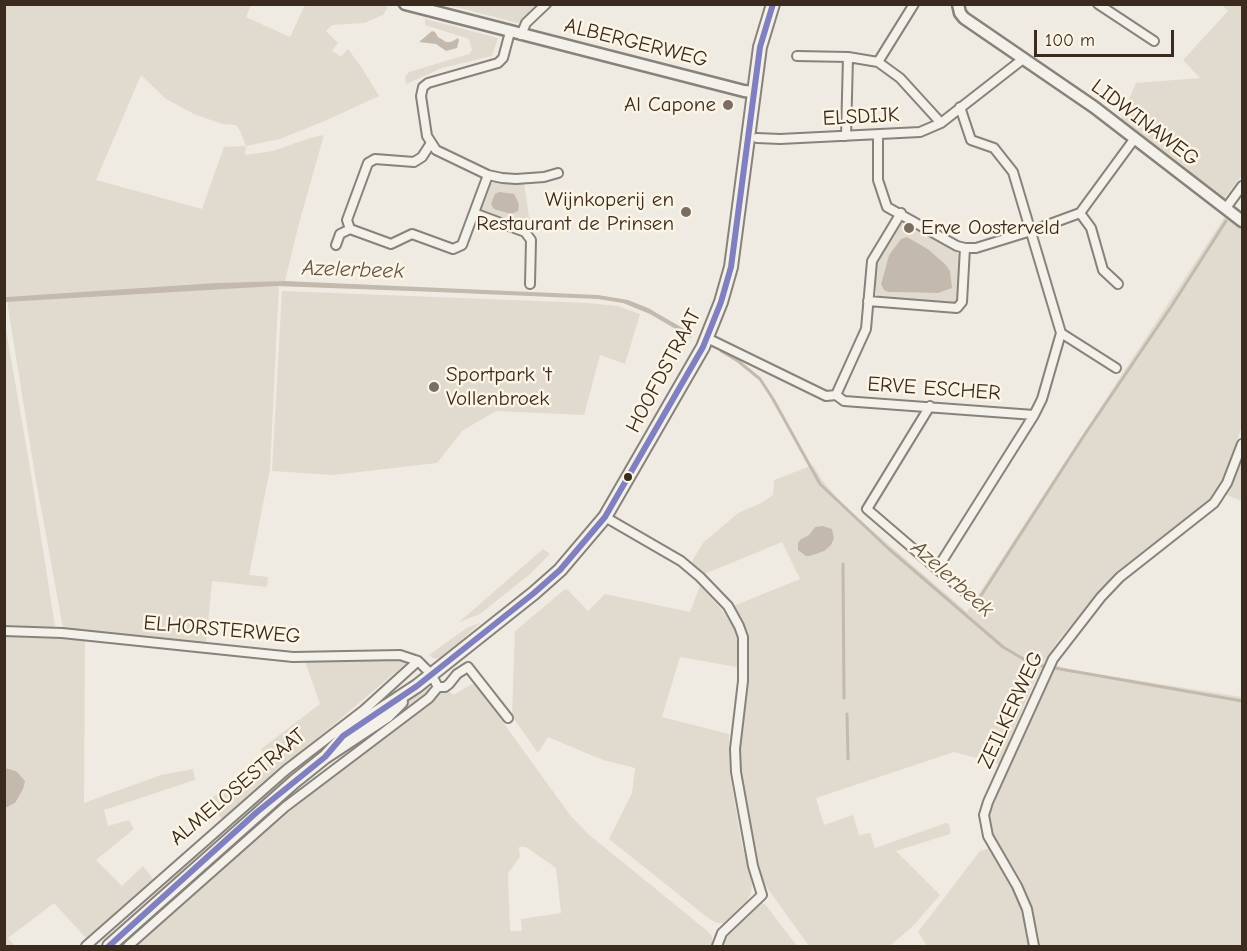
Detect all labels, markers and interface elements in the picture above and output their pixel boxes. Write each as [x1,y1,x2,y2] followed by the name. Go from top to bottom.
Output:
[562,13,710,73] street label: ALBERGERWEG
[1037,18,1176,56] scale bar
[1045,30,1095,51] text: 100 m
[1086,74,1204,172] street label: LIDWINAWEG
[624,92,716,118] place label: Al Capone
[721,98,735,112] marker: Al Capone
[822,102,900,132] street label: ELSDIJK
[476,187,674,237] place label: Wijnkoperij en Restaurant de Prinsen
[679,205,693,219] marker: Wijnkoperij en Restaurant de Prinsen
[921,215,1060,241] place label: Erve Oosterveld
[902,221,916,235] marker: Erve Oosterveld
[301,255,405,285] water label: Azelerbeek
[621,305,707,437] street label: HOOFDSTRAAT
[446,362,552,412] place label: Sportpark 't Vollenbroek
[866,372,1002,406] street label: ERVE ESCHER
[427,380,441,394] marker: Sportpark 't Vollenbroek
[622,471,634,483] unlabelled marker
[905,535,999,623] water label: Azelerbeek
[142,611,302,649] street label: ELHORSTERWEG
[973,647,1049,773] street label: ZEILKERWEG
[165,723,311,851] street label: ALMELOSESTRAAT

